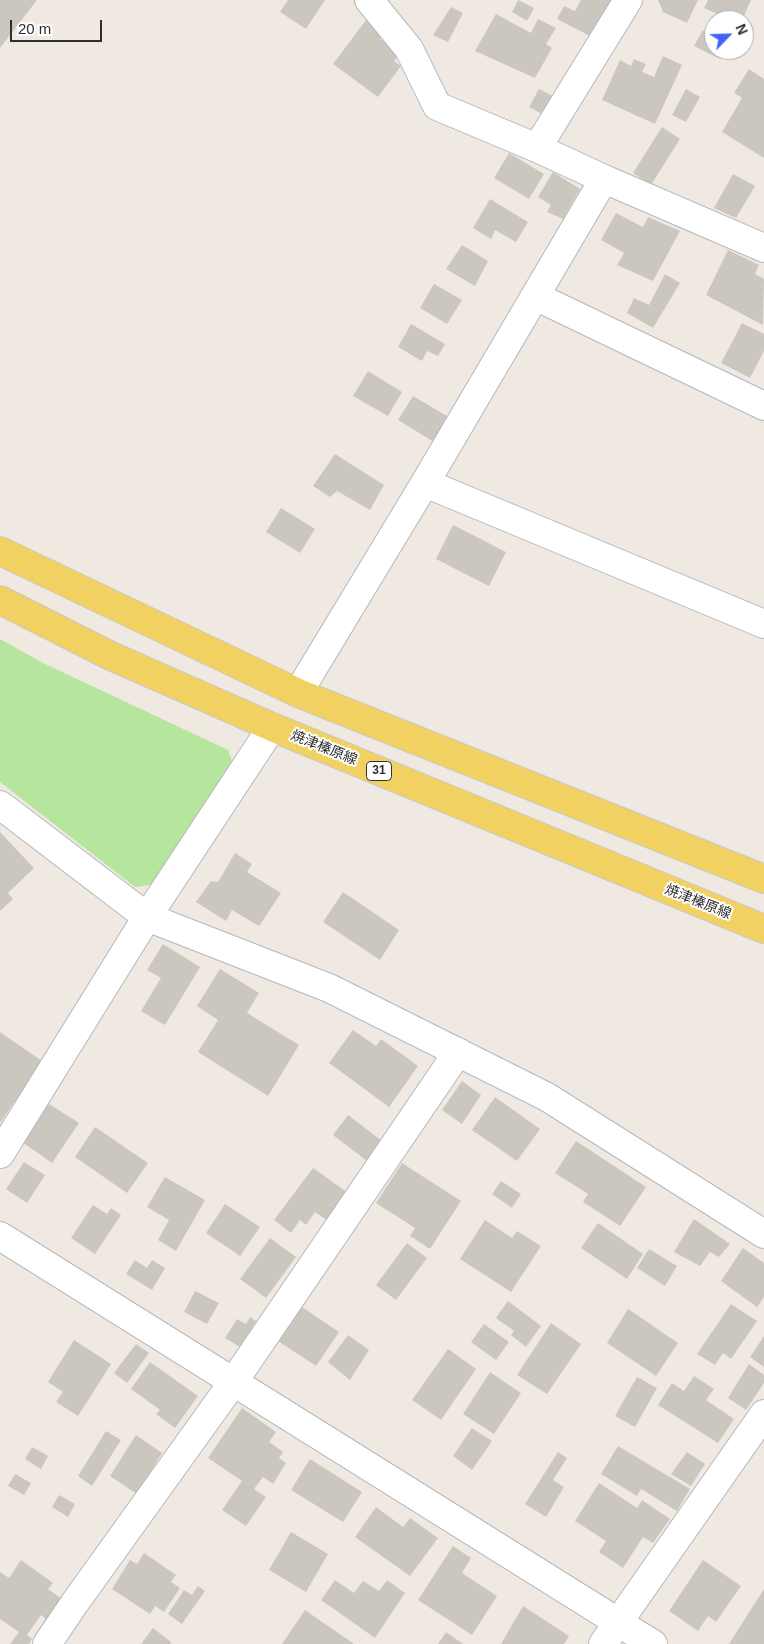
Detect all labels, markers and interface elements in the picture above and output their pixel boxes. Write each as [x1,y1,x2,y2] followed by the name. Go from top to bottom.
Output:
[12,10,105,42] scale bar
[704,10,754,60] north arrow
[18,20,51,37] text: 20 m
[732,21,751,37] text: N
[288,727,360,769] street label: 焼津榛原線
[366,761,392,780] road number: 31
[662,881,734,923] street label: 焼津榛原線

